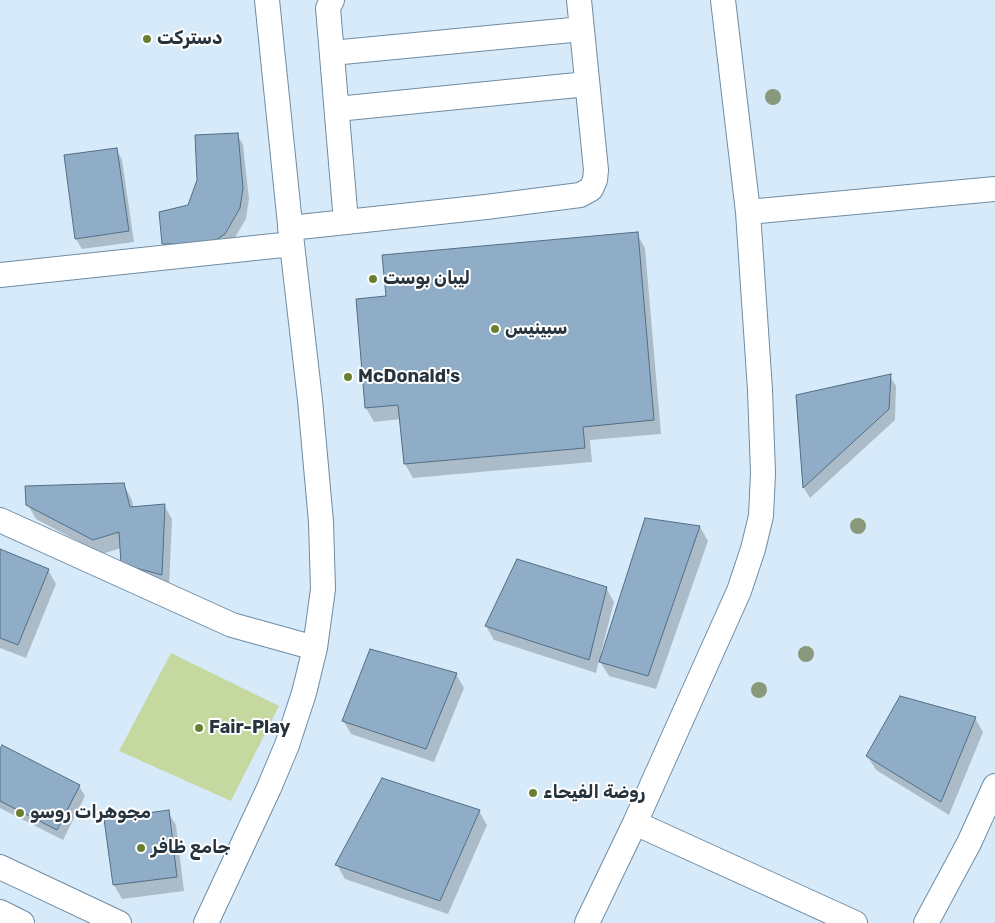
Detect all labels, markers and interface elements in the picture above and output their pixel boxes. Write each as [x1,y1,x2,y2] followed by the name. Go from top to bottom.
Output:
[157,28,222,50] place label: دستركت
[141,33,153,45] marker: دستركت
[383,268,470,290] place label: ليبان بوست
[367,273,379,285] marker: ليبان بوست
[505,318,567,340] place label: سبينيس
[489,323,501,335] marker: سبينيس
[358,366,460,388] place label: McDonald's
[342,371,354,383] marker: McDonald's
[209,717,290,739] place label: Fair-Play
[193,722,205,734] marker: Fair-Play
[543,782,645,804] place label: روضة الفيحاء
[527,787,539,799] marker: روضة الفيحاء
[30,802,151,824] place label: مجوهرات روسو
[14,807,26,819] marker: مجوهرات روسو
[151,837,231,859] place label: جامع ظافر
[135,842,147,854] marker: جامع ظافر

